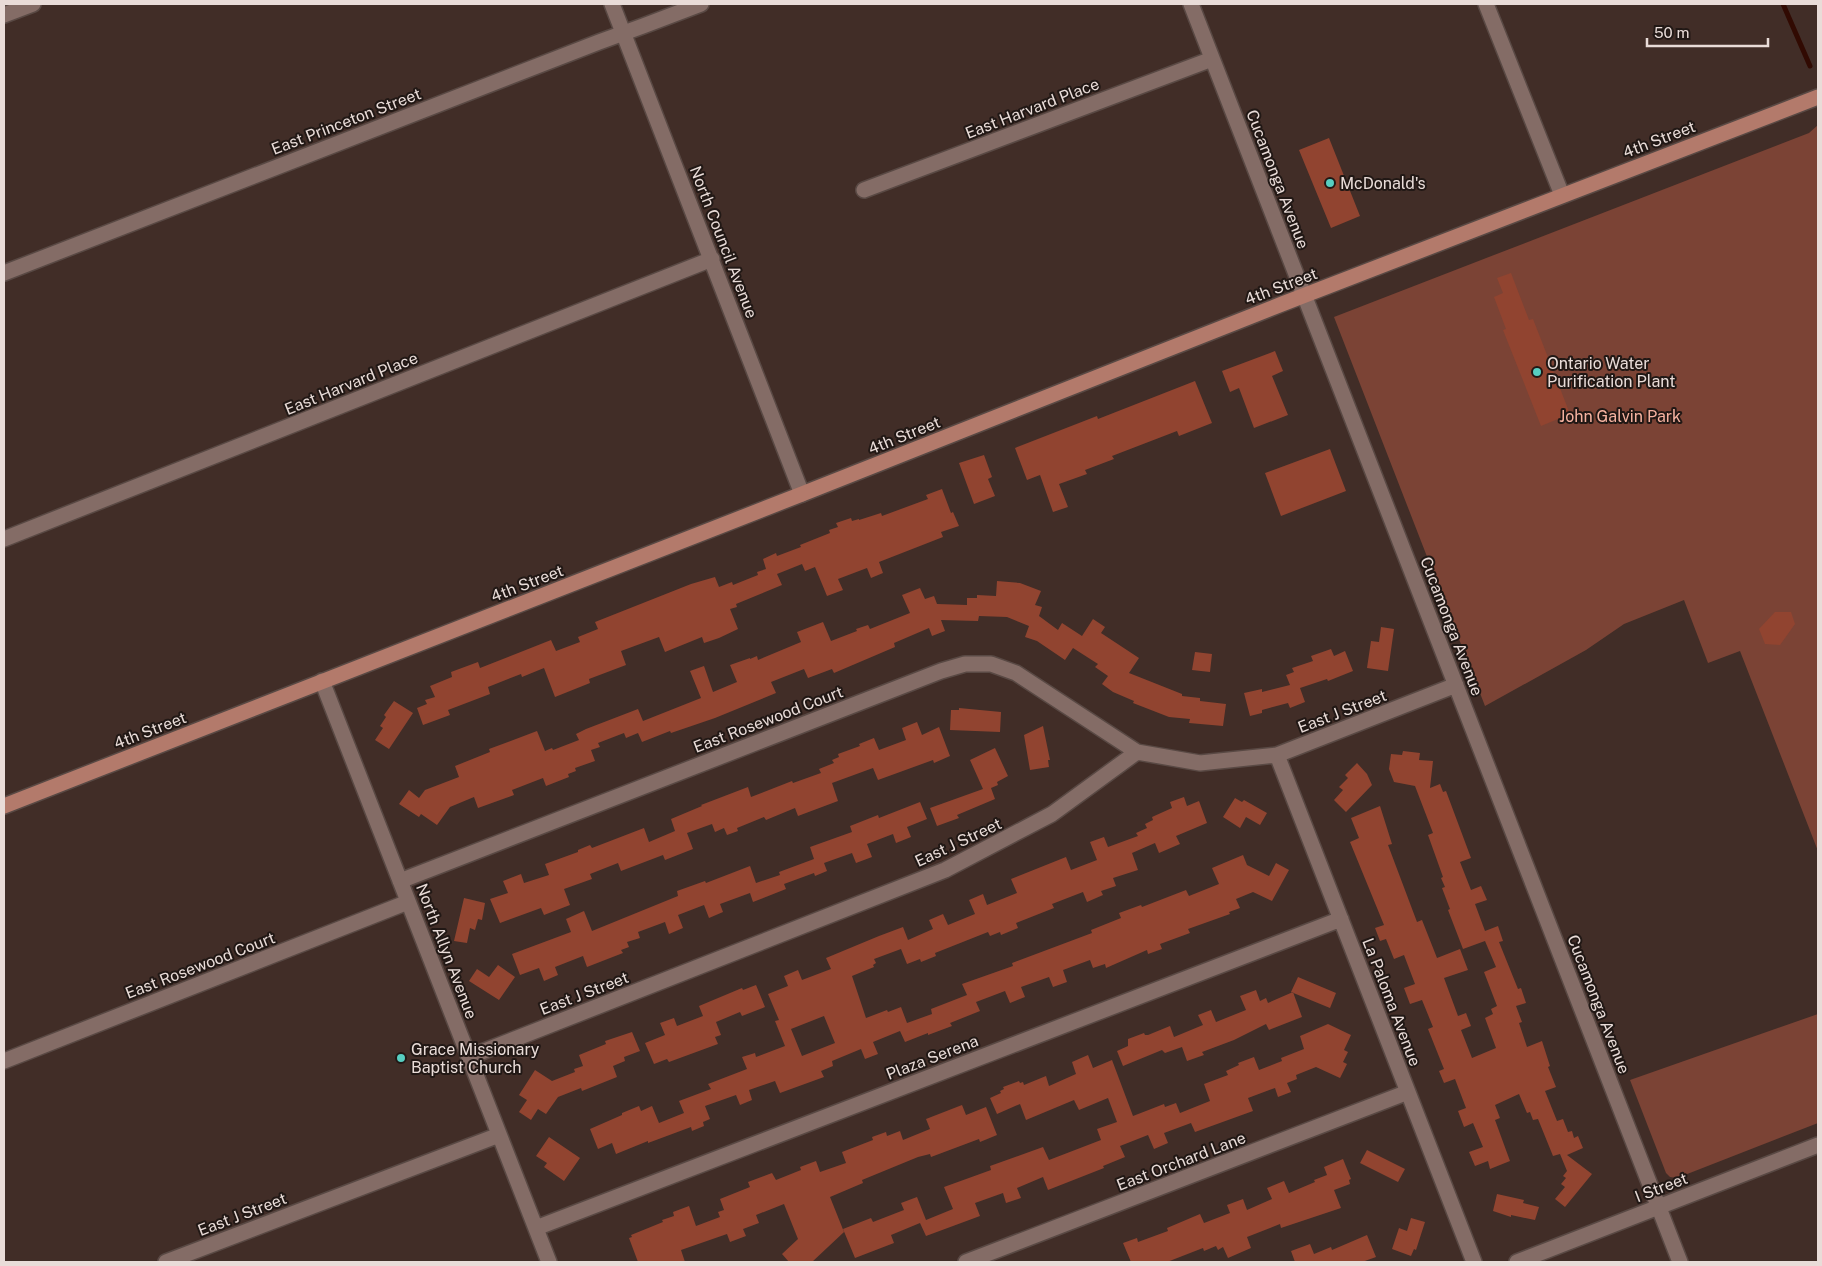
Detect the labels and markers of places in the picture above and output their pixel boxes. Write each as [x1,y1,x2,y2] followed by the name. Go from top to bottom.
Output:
[1340,174,1426,193] place label: McDonald's
[1324,177,1336,189] marker: McDonald's
[1547,354,1675,391] place label: Ontario Water Purification Plant
[1531,366,1543,378] marker: Ontario Water Purification Plant
[411,1040,540,1077] place label: Grace Missionary Baptist Church
[395,1052,407,1064] marker: Grace Missionary Baptist Church

